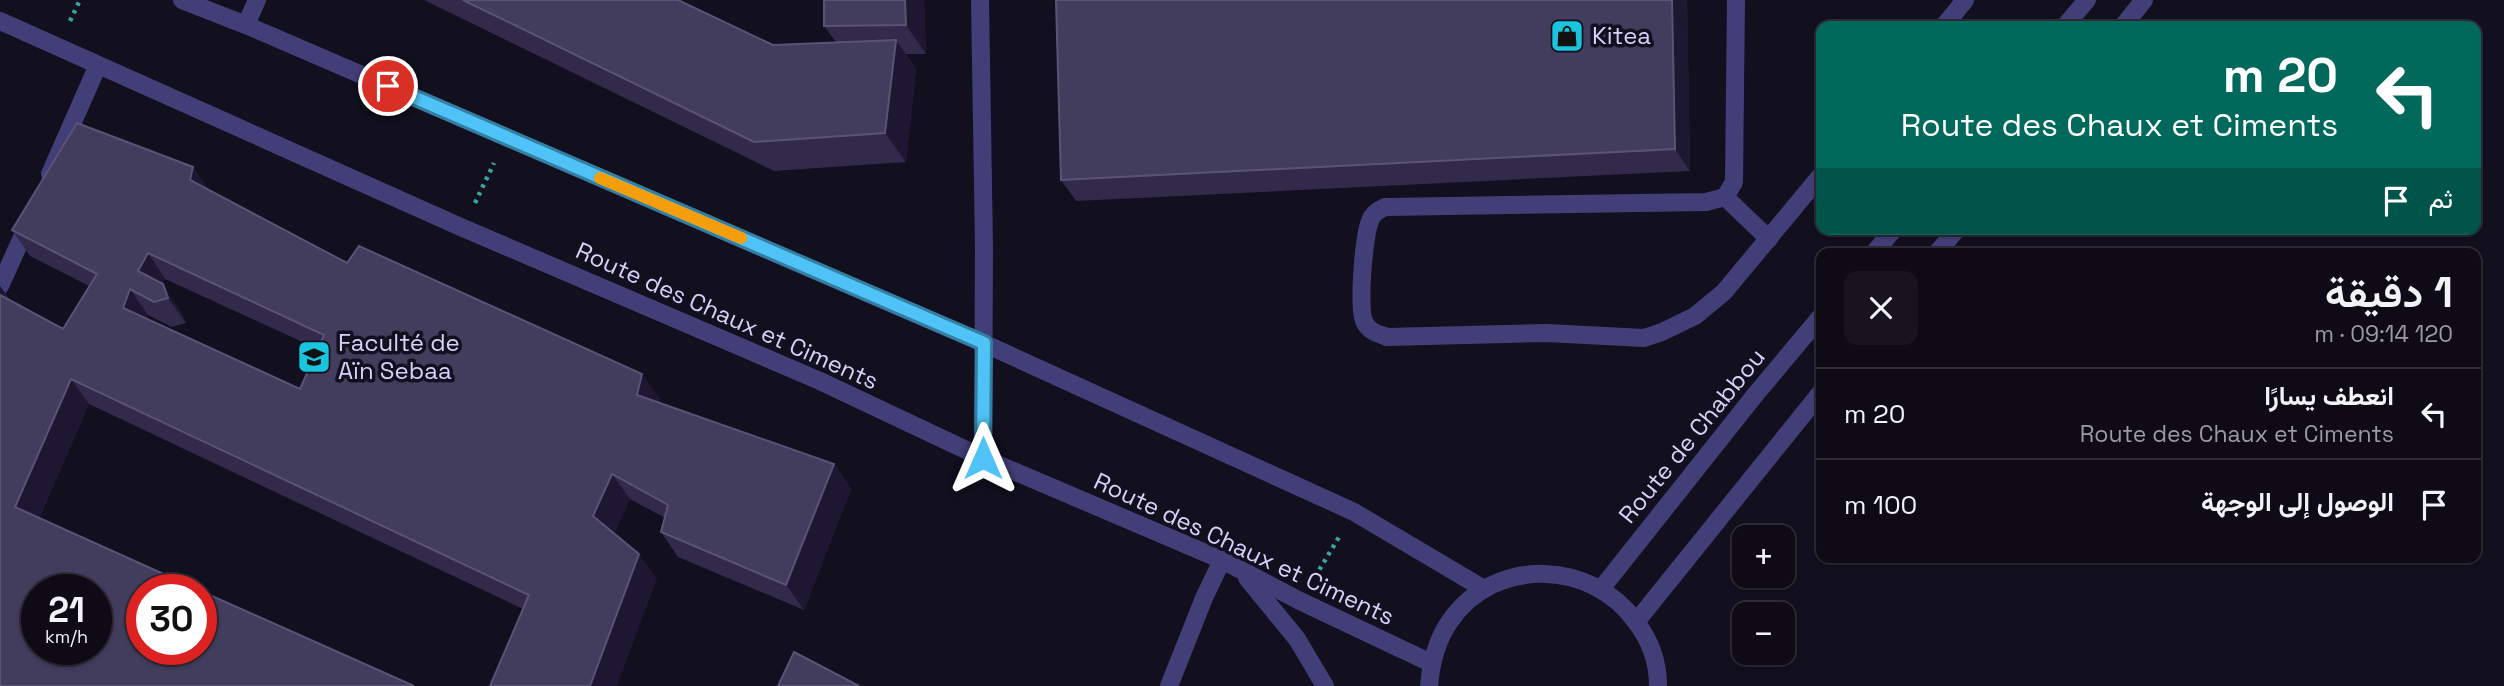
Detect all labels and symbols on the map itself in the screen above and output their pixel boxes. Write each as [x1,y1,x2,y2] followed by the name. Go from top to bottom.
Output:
[1548,17,1586,55] shop icon: Kitea
[1592,20,1651,51] place label: Kitea
[358,56,418,116] pin
[571,235,883,396] street label: Route des Chaux et Ciments
[338,327,460,386] place label: Faculté de Aïn Sebaa
[295,338,333,376] school or university icon: Faculté de Aïn Sebaa
[1612,342,1772,529] street label: Route de Chabbou
[946,421,1020,495] position arrow
[1089,465,1399,632] street label: Route des Chaux et Ciments
[126,574,217,665] speed limit sign: 30

